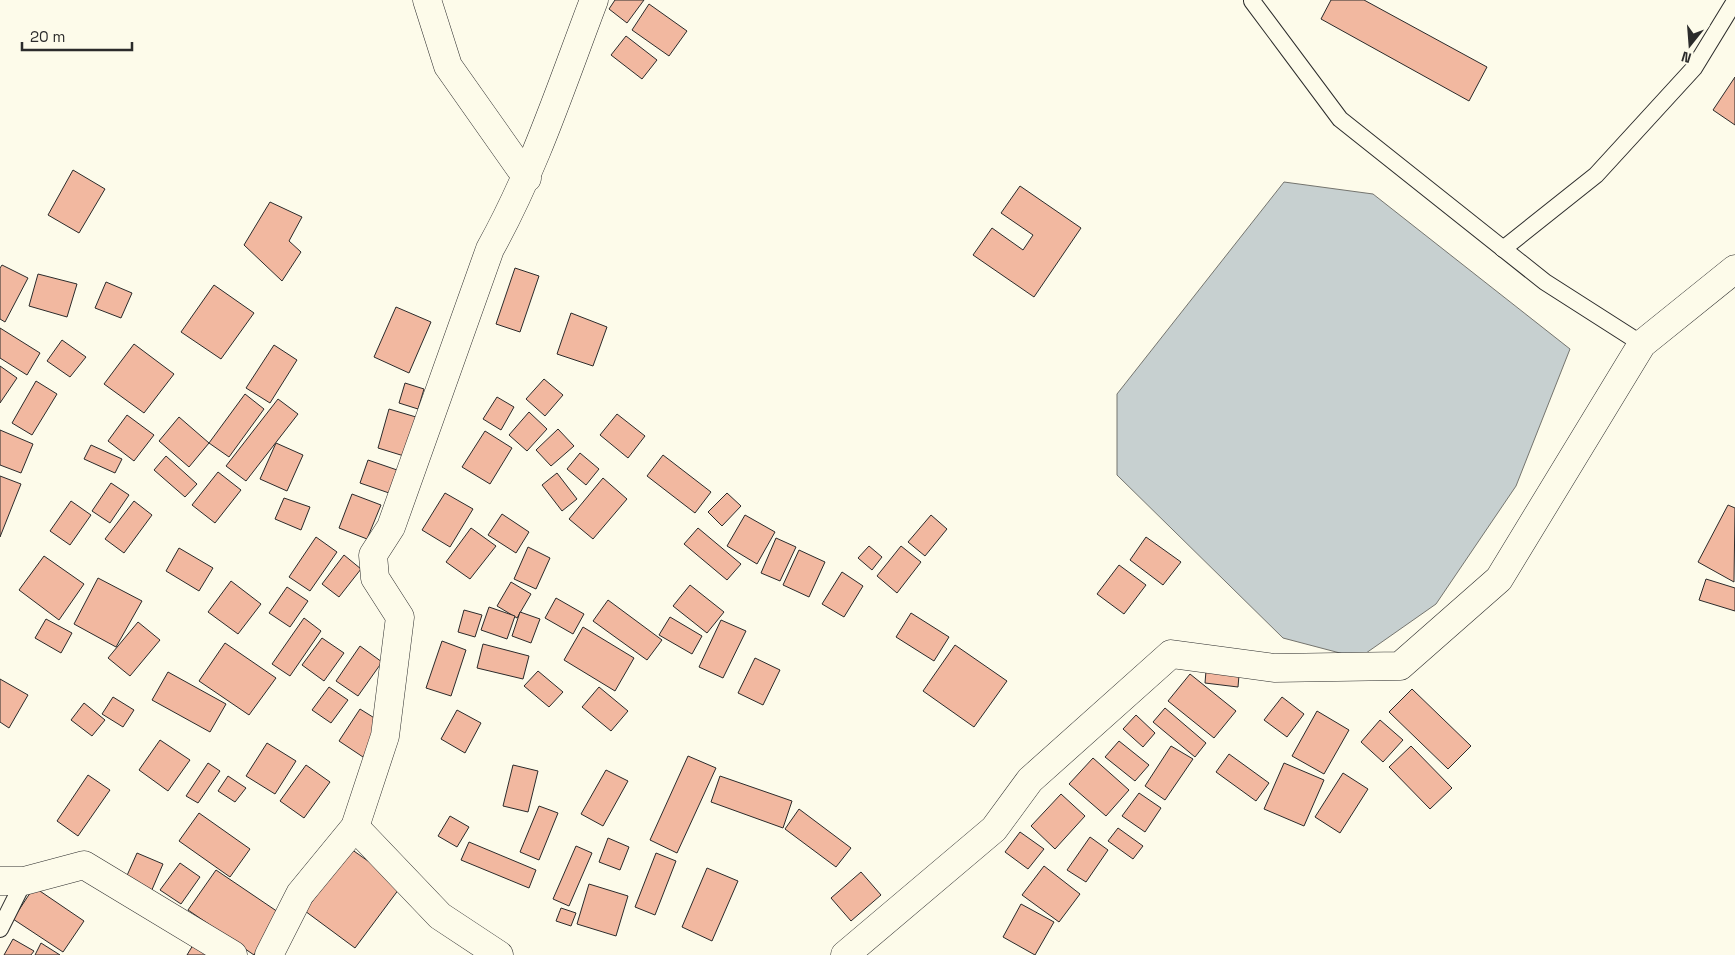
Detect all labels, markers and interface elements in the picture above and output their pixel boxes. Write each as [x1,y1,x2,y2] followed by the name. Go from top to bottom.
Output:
[22,20,132,52] scale bar
[1665,20,1715,70] north arrow
[30,27,65,46] text: 20 m
[1679,47,1693,67] text: N

